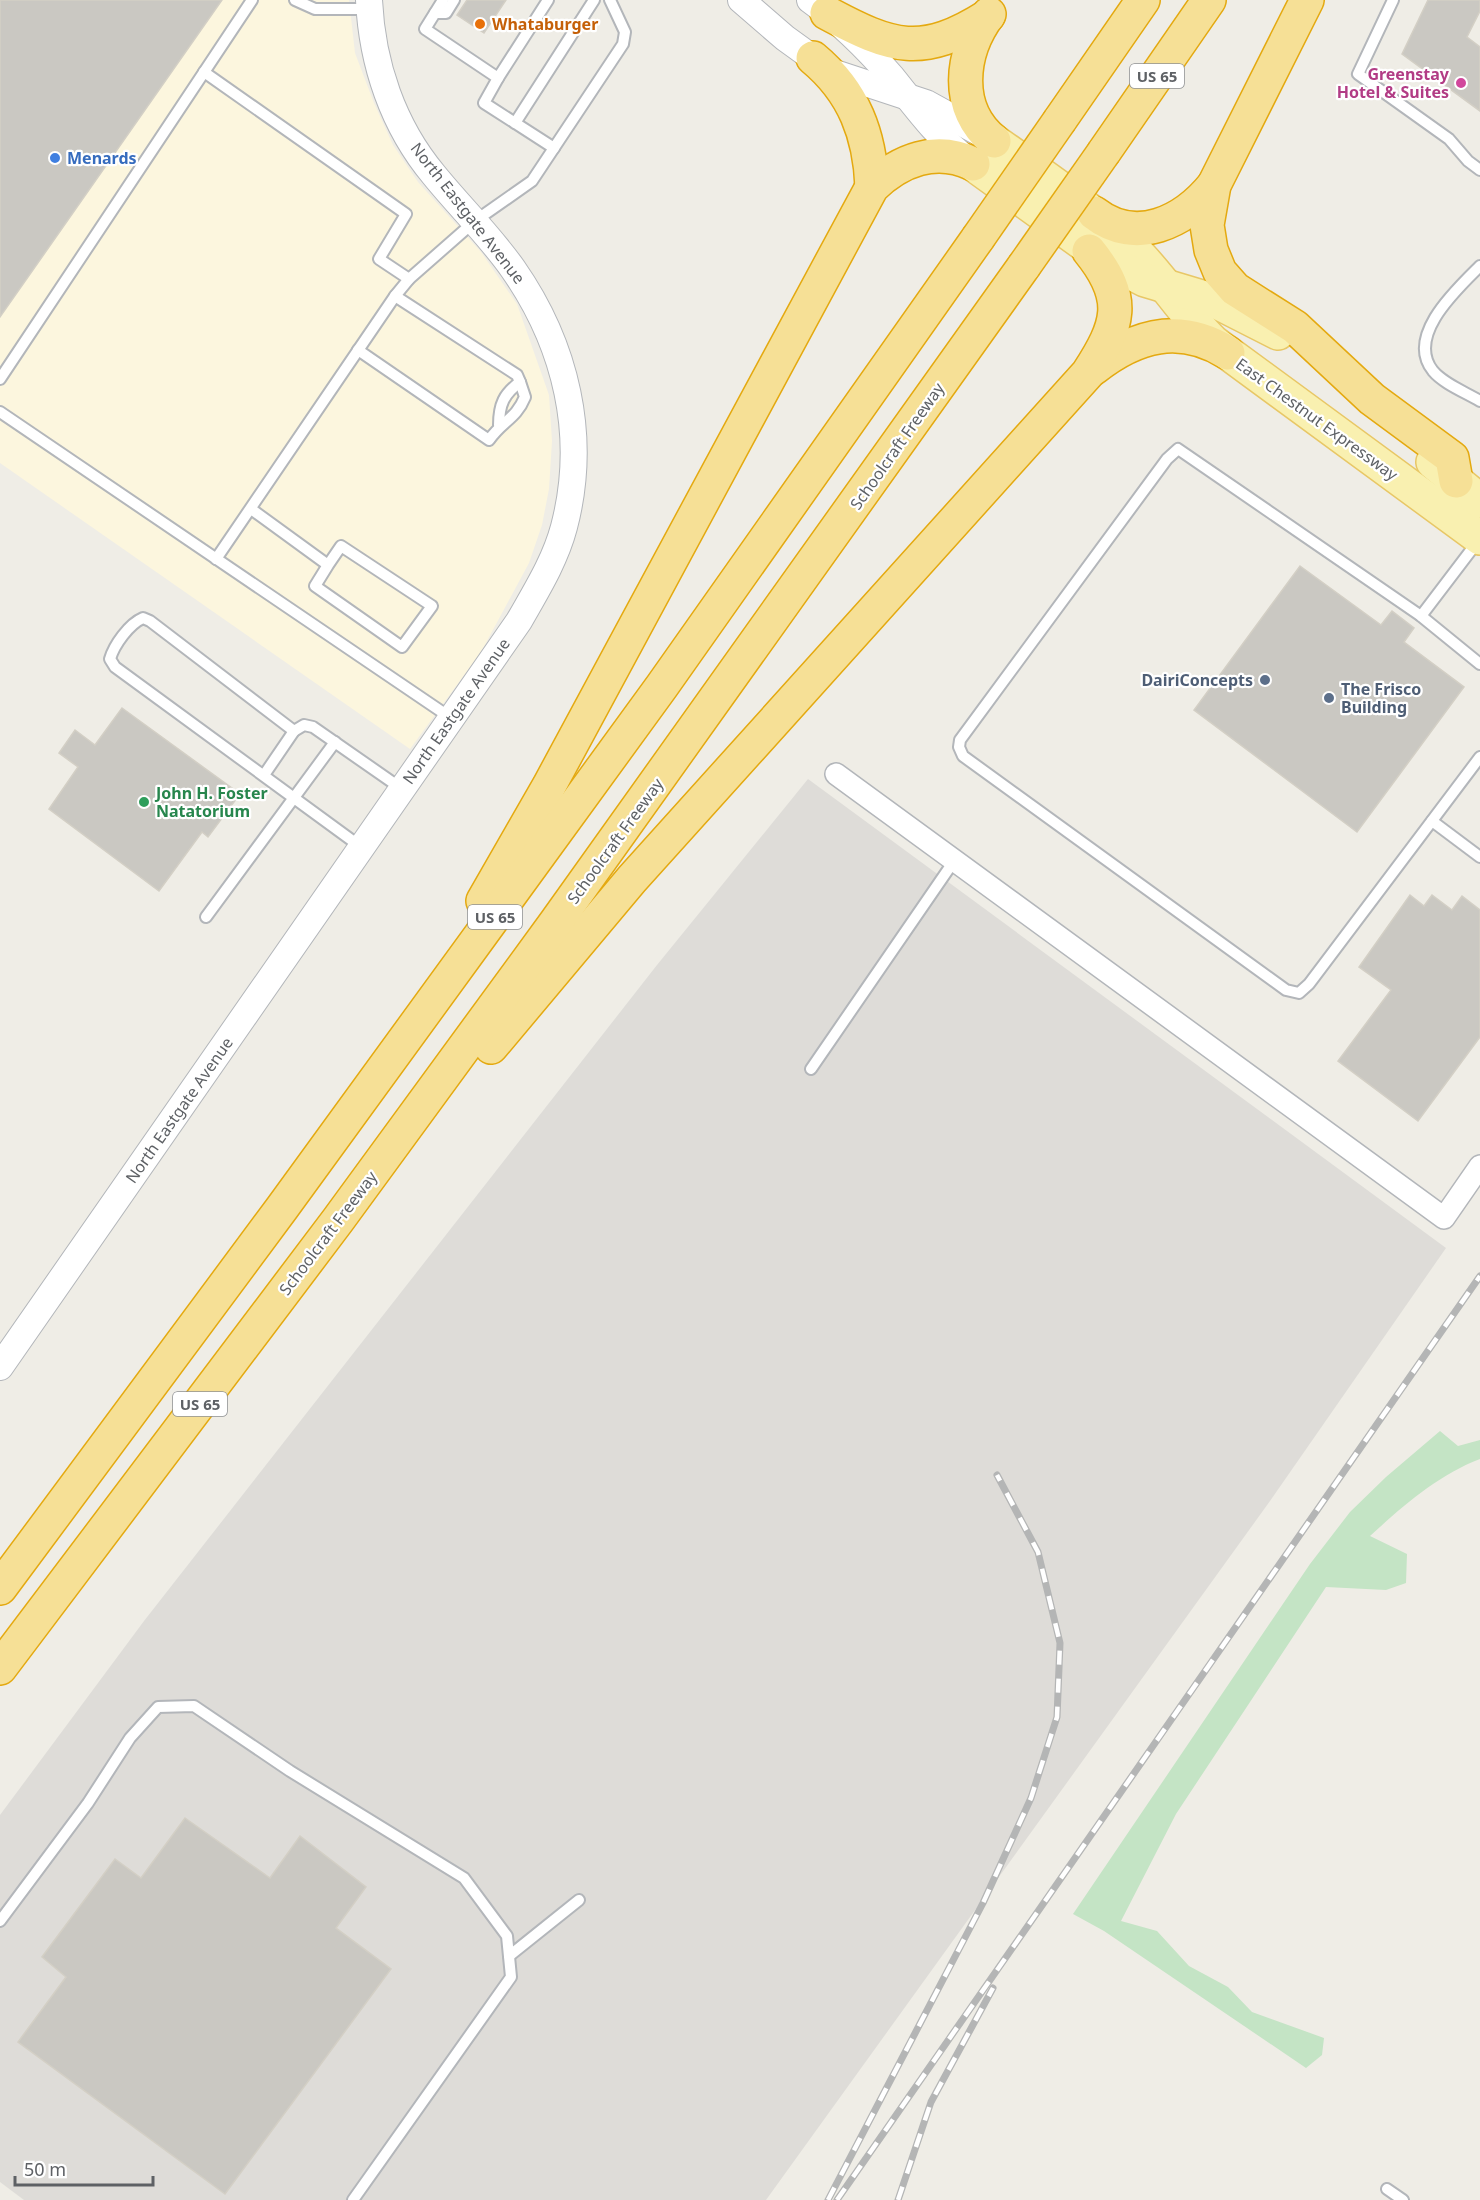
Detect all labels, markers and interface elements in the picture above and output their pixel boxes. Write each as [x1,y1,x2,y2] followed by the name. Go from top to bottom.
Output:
[492,13,598,35] place label: Whataburger
[473,17,487,31] marker: Whataburger
[1337,63,1450,103] place label: Greenstay Hotel & Suites
[1130,64,1184,88] road number: US 65
[1454,76,1468,90] marker: Greenstay Hotel & Suites
[406,138,530,288] street label: North Eastgate Avenue
[67,147,137,169] place label: Menards
[48,151,62,165] marker: Menards
[1232,353,1403,486] street label: East Chestnut Expressway
[845,377,950,514] street label: Schoolcraft Freeway
[397,634,515,788] street label: North Eastgate Avenue
[1141,669,1253,691] place label: DairiConcepts
[1258,673,1272,687] marker: DairiConcepts
[1341,678,1421,718] place label: The Frisco Building
[1322,691,1336,705] marker: The Frisco Building
[562,773,669,908] street label: Schoolcraft Freeway
[154,782,268,822] place label: John H. Foster Natatorium
[137,795,151,809] marker: John H. Foster Natatorium
[468,905,522,929] road number: US 65
[120,1033,238,1187] street label: North Eastgate Avenue
[274,1166,383,1300] street label: Schoolcraft Freeway
[173,1392,227,1416] road number: US 65
[15,2149,153,2187] scale bar
[24,2157,66,2181] text: 50 m

